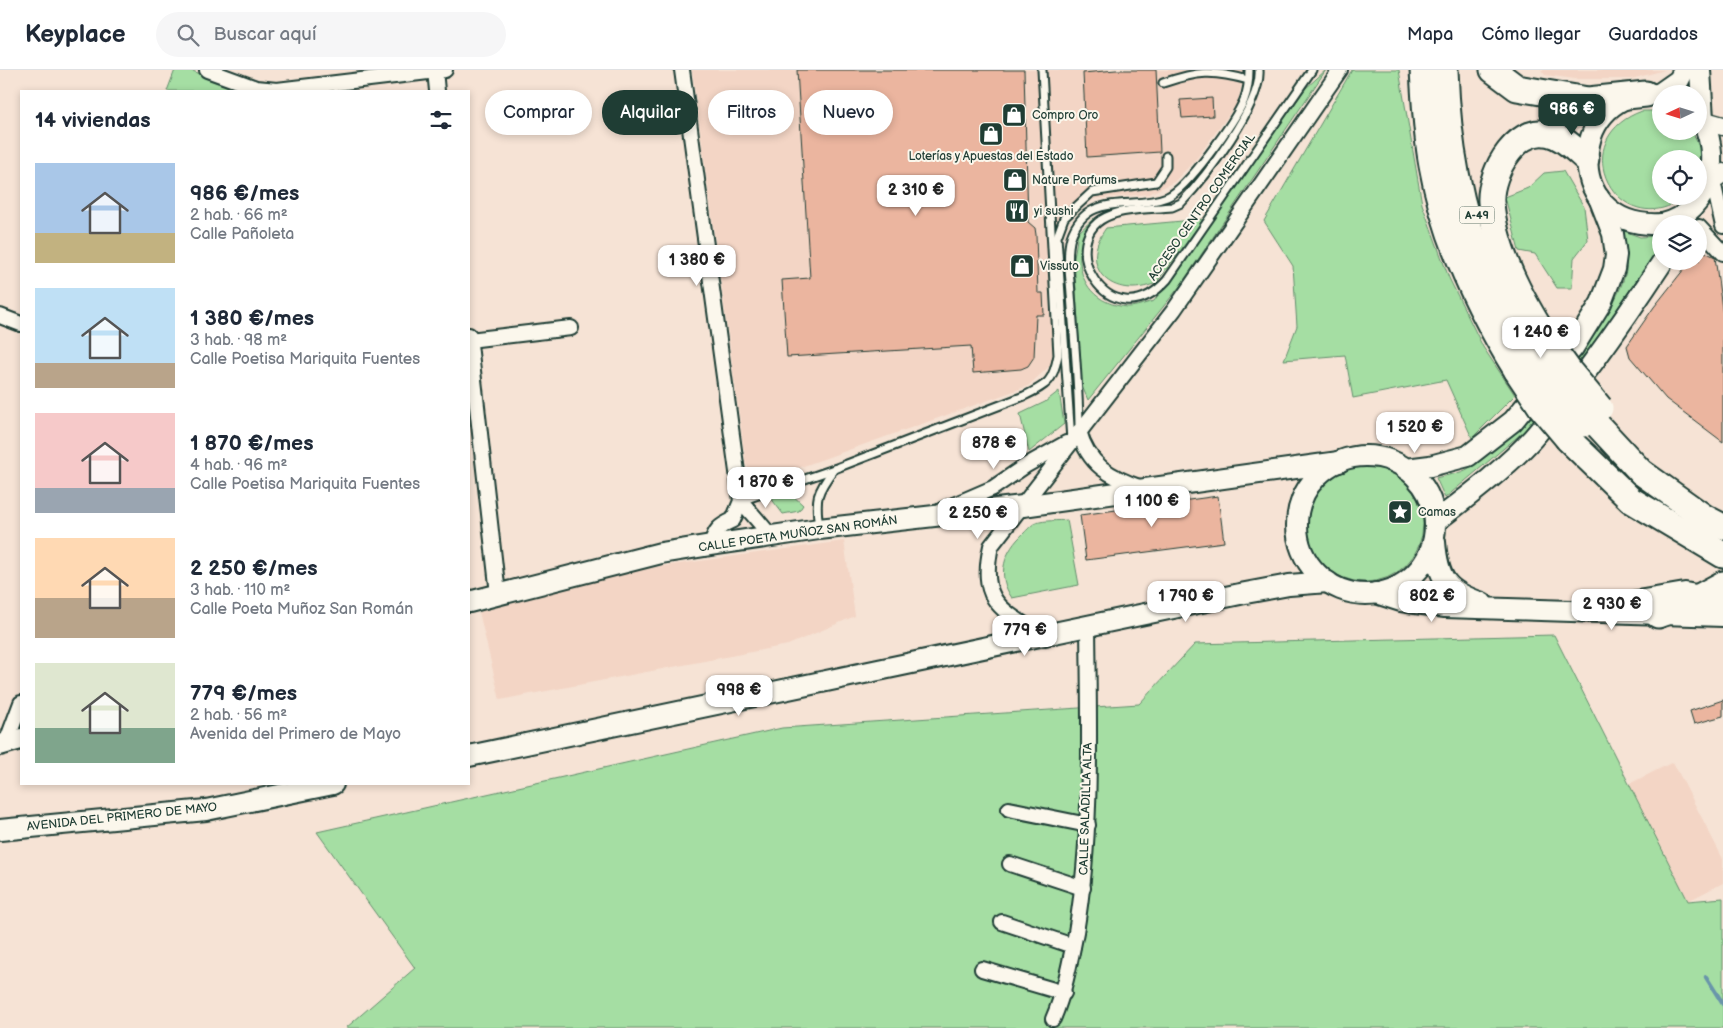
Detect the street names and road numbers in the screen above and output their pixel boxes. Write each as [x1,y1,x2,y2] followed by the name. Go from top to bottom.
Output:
[1145,130,1259,283] street label: ACCESO CENTRO COMERCIAL
[1460,206,1494,224] road number: A-49
[697,511,898,555] street label: CALLE POETA MUÑOZ SAN ROMÁN
[1076,742,1096,876] street label: CALLE SALADILLA ALTA
[26,800,218,834] street label: AVENIDA DEL PRIMERO DE MAYO

